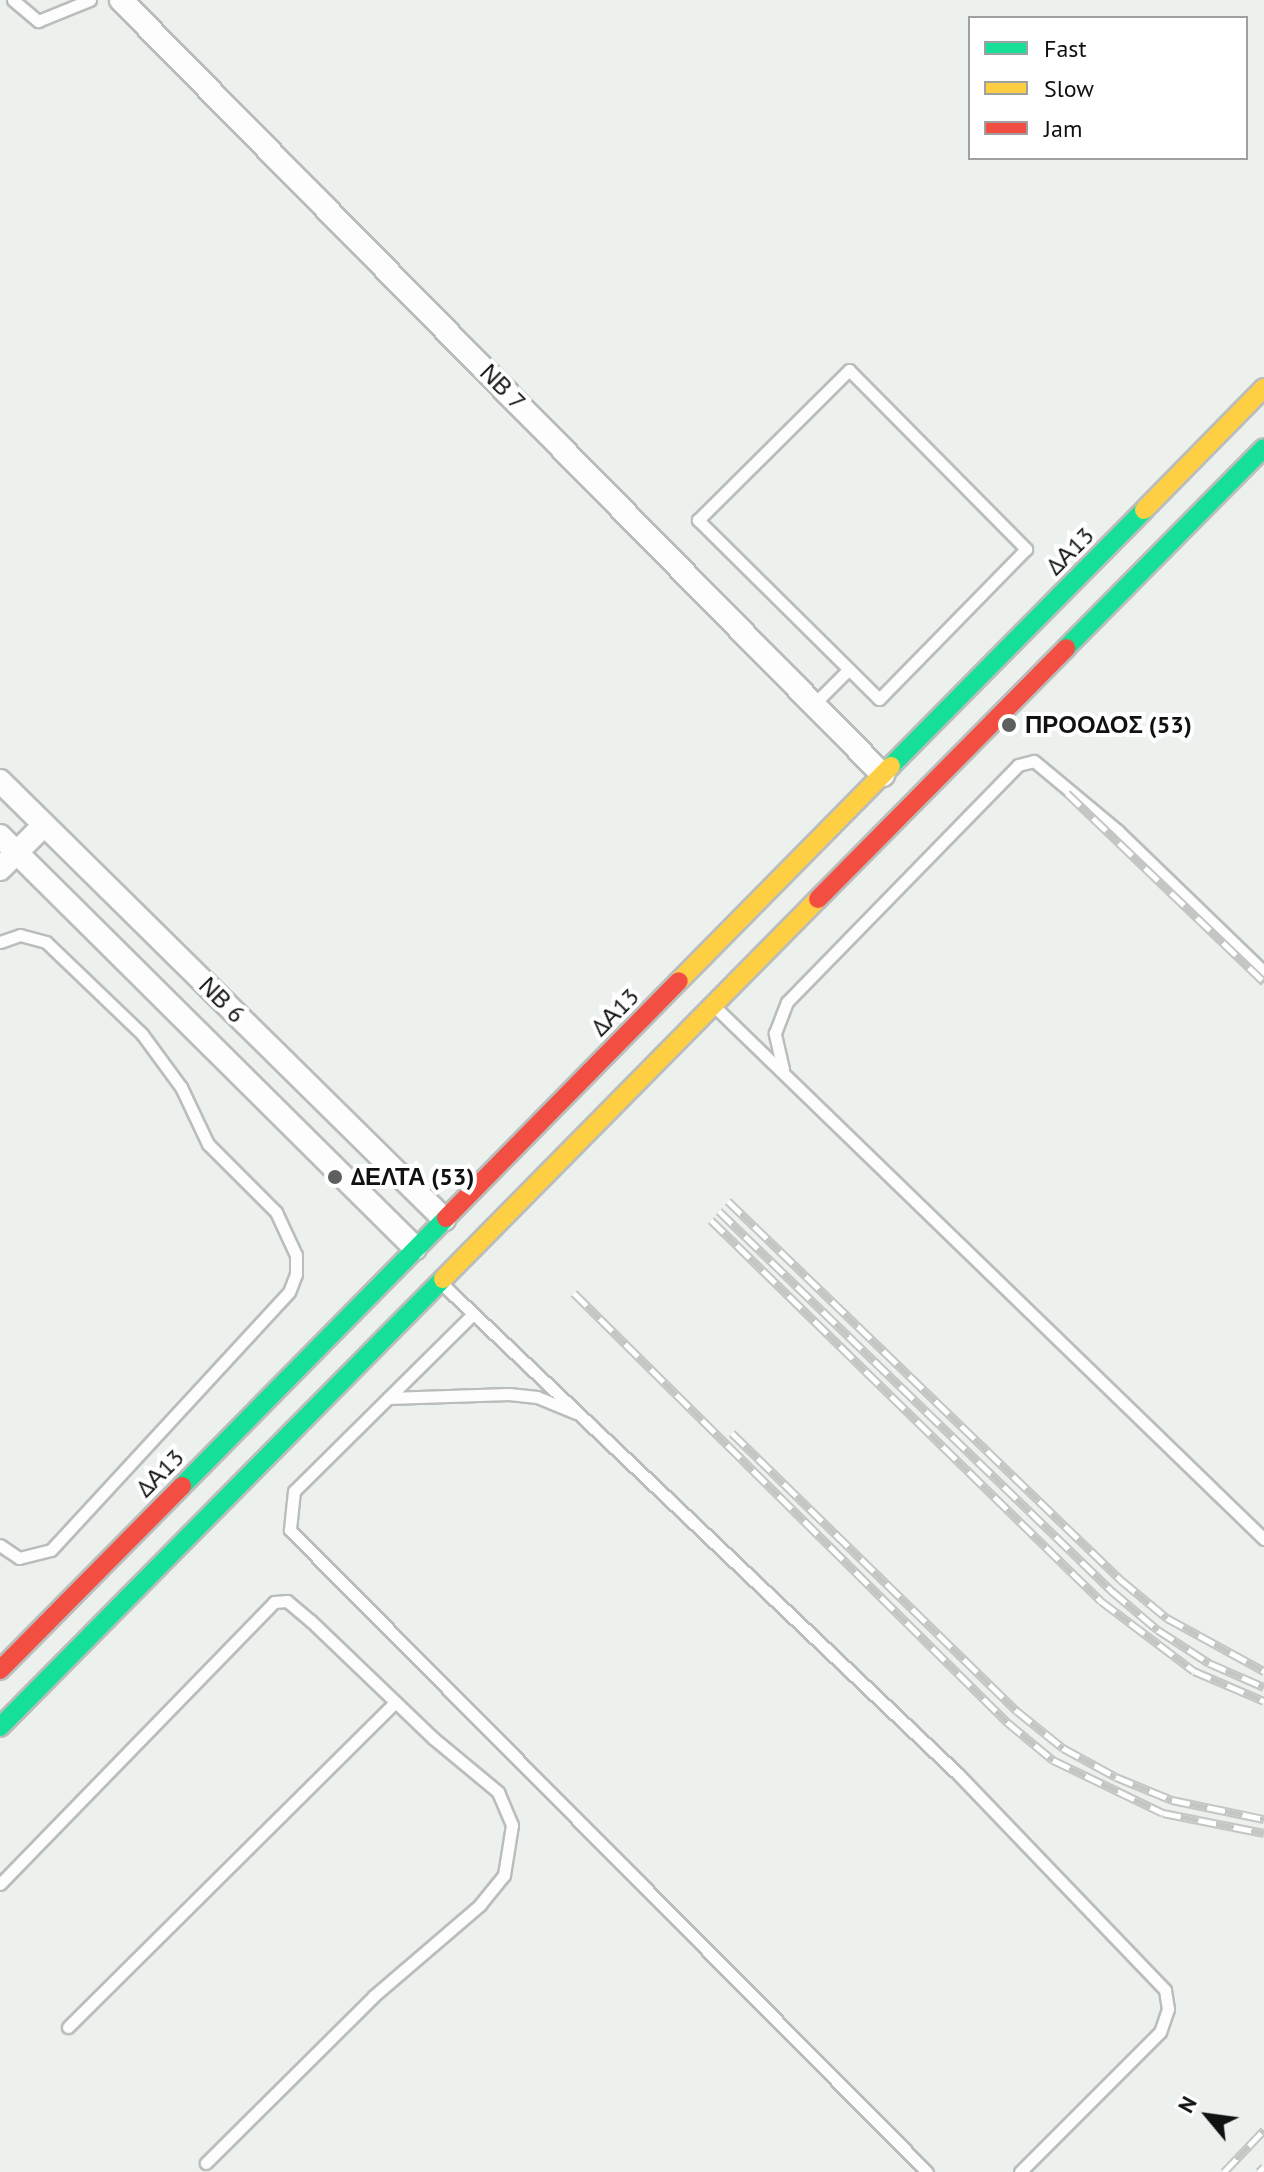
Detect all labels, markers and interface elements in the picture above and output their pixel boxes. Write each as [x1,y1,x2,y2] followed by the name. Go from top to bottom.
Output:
[968,16,1248,160] legend
[1044,33,1087,64] text: Fast
[1044,73,1094,104] text: Slow
[1044,113,1082,144] text: Jam
[474,358,532,416] street label: ΝΒ 7
[1040,521,1100,581] street label: ΔΑ13
[1025,711,1192,739] place label: ΠΡΟΟΔΟΣ (53)
[1000,716,1018,734] marker: ΠΡΟΟΔΟΣ (53)
[193,971,251,1029] street label: ΝΒ 6
[585,982,645,1042] street label: ΔΑ13
[351,1163,474,1191] place label: ΔΕΛΤΑ (53)
[326,1168,344,1186] marker: ΔΕΛΤΑ (53)
[130,1443,190,1503] street label: ΔΑ13
[1168,2076,1248,2156] north arrow
[1171,2091,1203,2117] text: N

